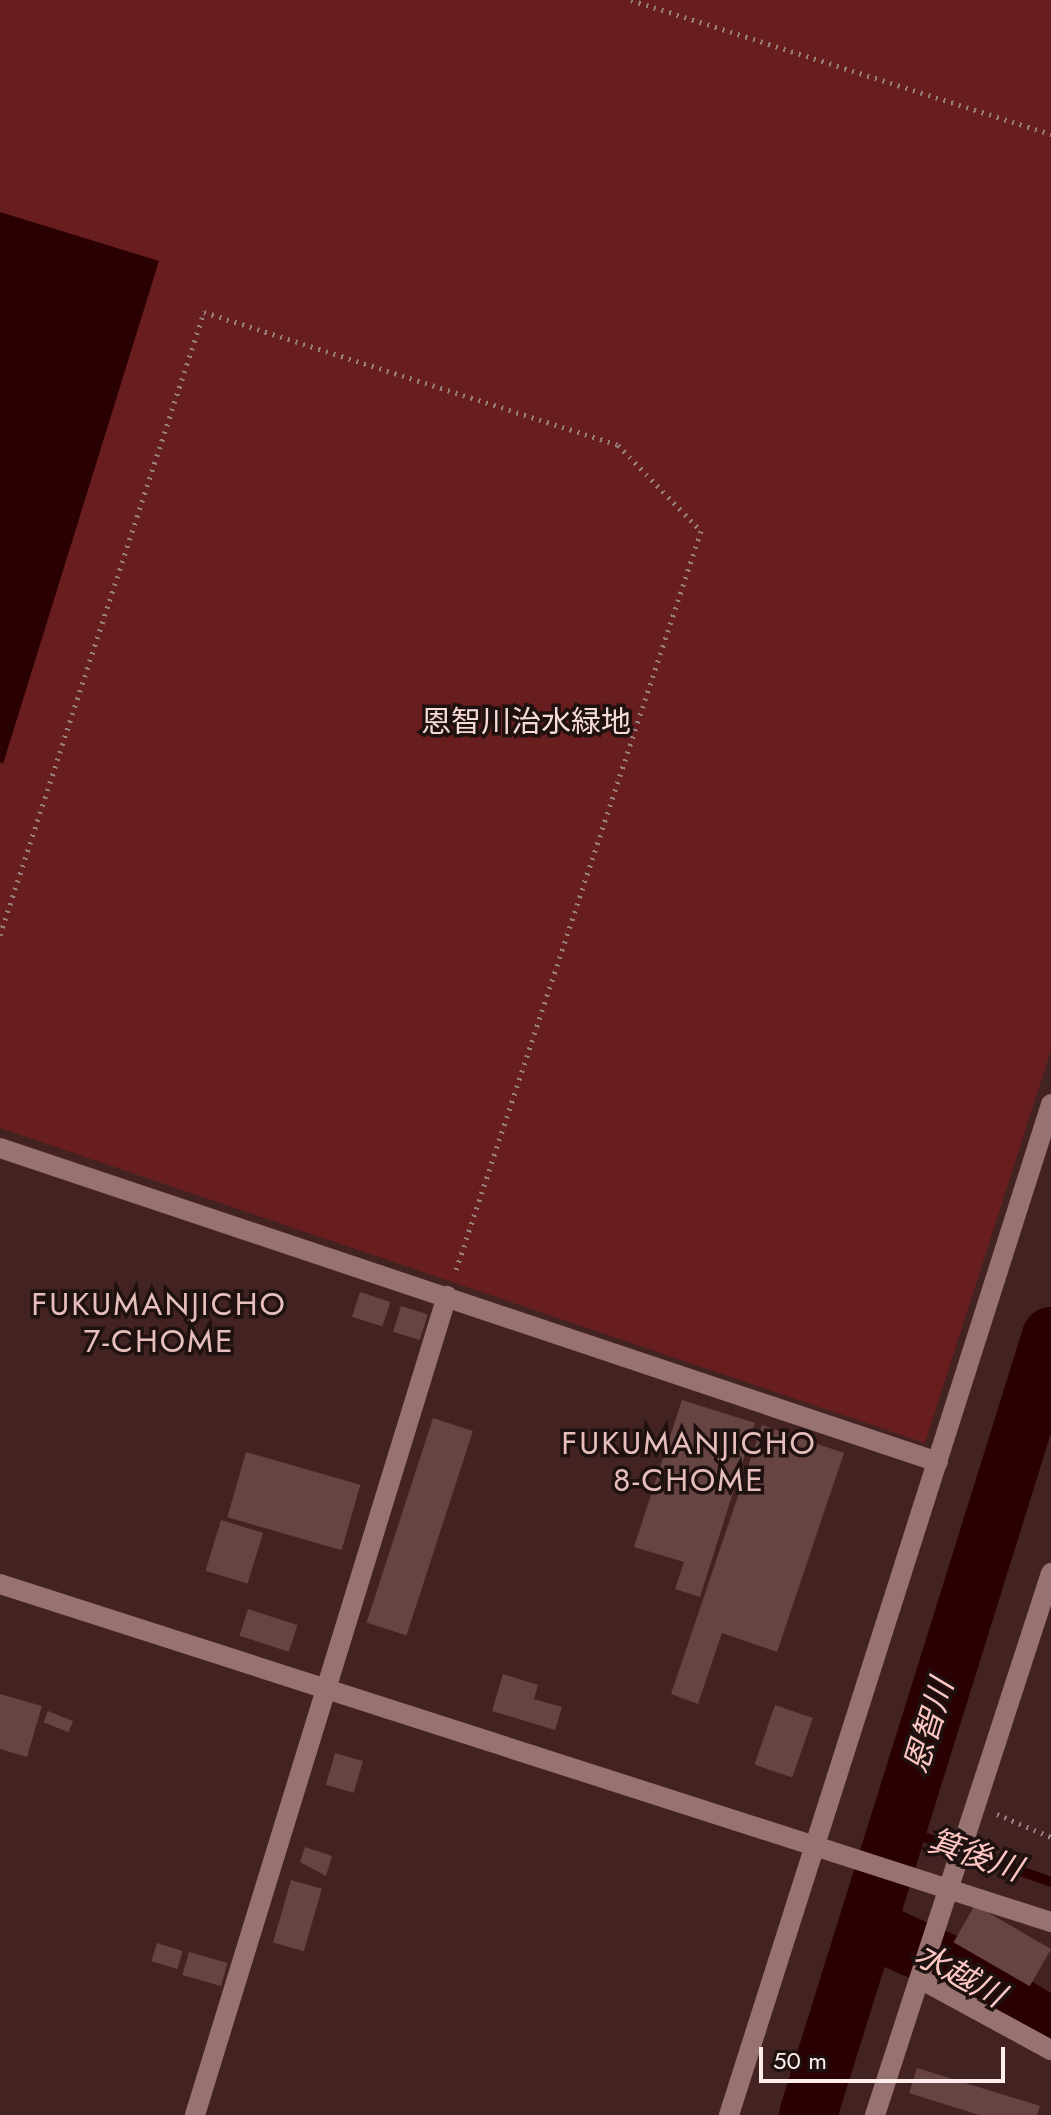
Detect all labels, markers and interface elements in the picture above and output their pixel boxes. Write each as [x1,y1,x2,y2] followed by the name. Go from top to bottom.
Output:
[421,704,631,740] park label: 恩智川治水緑地
[31,1286,287,1361] district label: FUKUMANJICHO 7-CHOME
[561,1425,817,1500] district label: FUKUMANJICHO 8-CHOME
[897,1674,961,1778] water label: 恩智川
[923,1821,1027,1889] water label: 箕後川
[909,1935,1011,2015] water label: 水越川
[763,2031,1009,2081] scale bar
[773,2043,827,2078] text: 50 m

